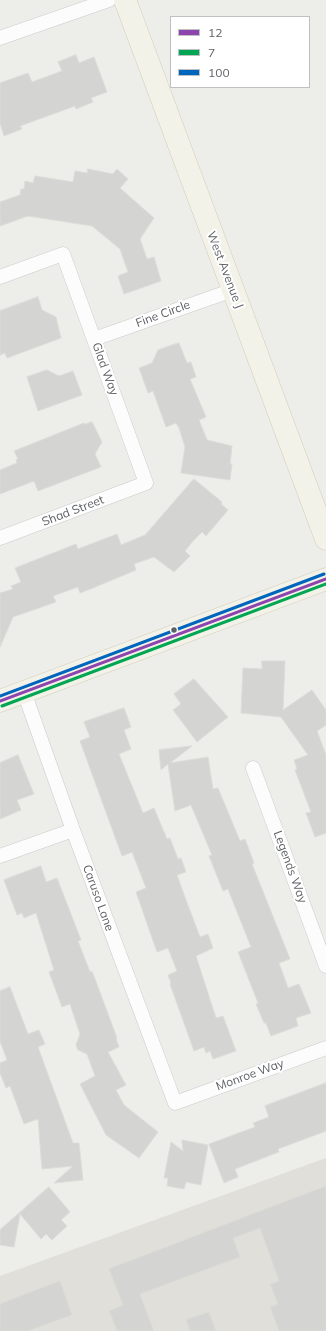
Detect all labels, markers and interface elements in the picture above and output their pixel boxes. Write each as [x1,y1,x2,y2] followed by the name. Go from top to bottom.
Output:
[170,16,310,88] legend
[208,25,222,40] text: 12
[208,45,215,60] text: 7
[208,65,230,80] text: 100
[204,229,246,311] street label: West Avenue J
[134,297,192,331] street label: Fine Circle
[89,341,121,397] street label: Glad Way
[40,493,106,529] street label: Shad Street
[169,625,179,635] unlabelled marker
[270,829,310,905] street label: Legends Way
[79,863,117,933] street label: Caruso Lane
[214,1056,286,1094] street label: Monroe Way

